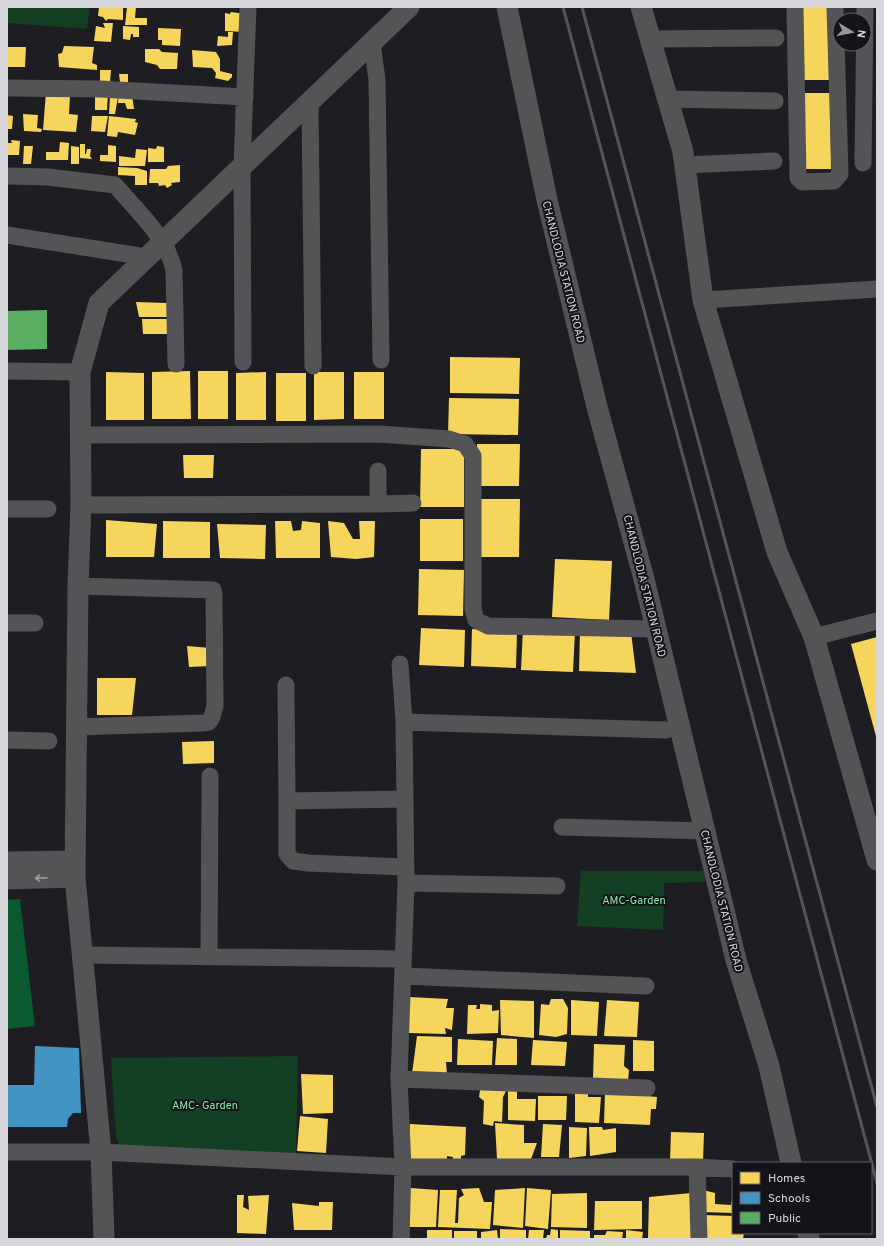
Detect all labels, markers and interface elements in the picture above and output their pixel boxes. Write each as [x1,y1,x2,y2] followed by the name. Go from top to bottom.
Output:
[832,12,872,52] north arrow
[853,28,868,39] text: N
[539,200,588,345] street label: CHANDLODIA STATION ROAD
[620,514,669,659] street label: CHANDLODIA STATION ROAD
[697,829,746,974] street label: CHANDLODIA STATION ROAD
[35,874,48,882] one-way arrow
[602,894,666,908] park label: AMC-Garden
[172,1099,238,1113] park label: AMC- Garden
[732,1162,872,1234] legend
[768,1171,805,1187] text: Homes
[768,1191,810,1207] text: Schools
[768,1211,801,1227] text: Public

